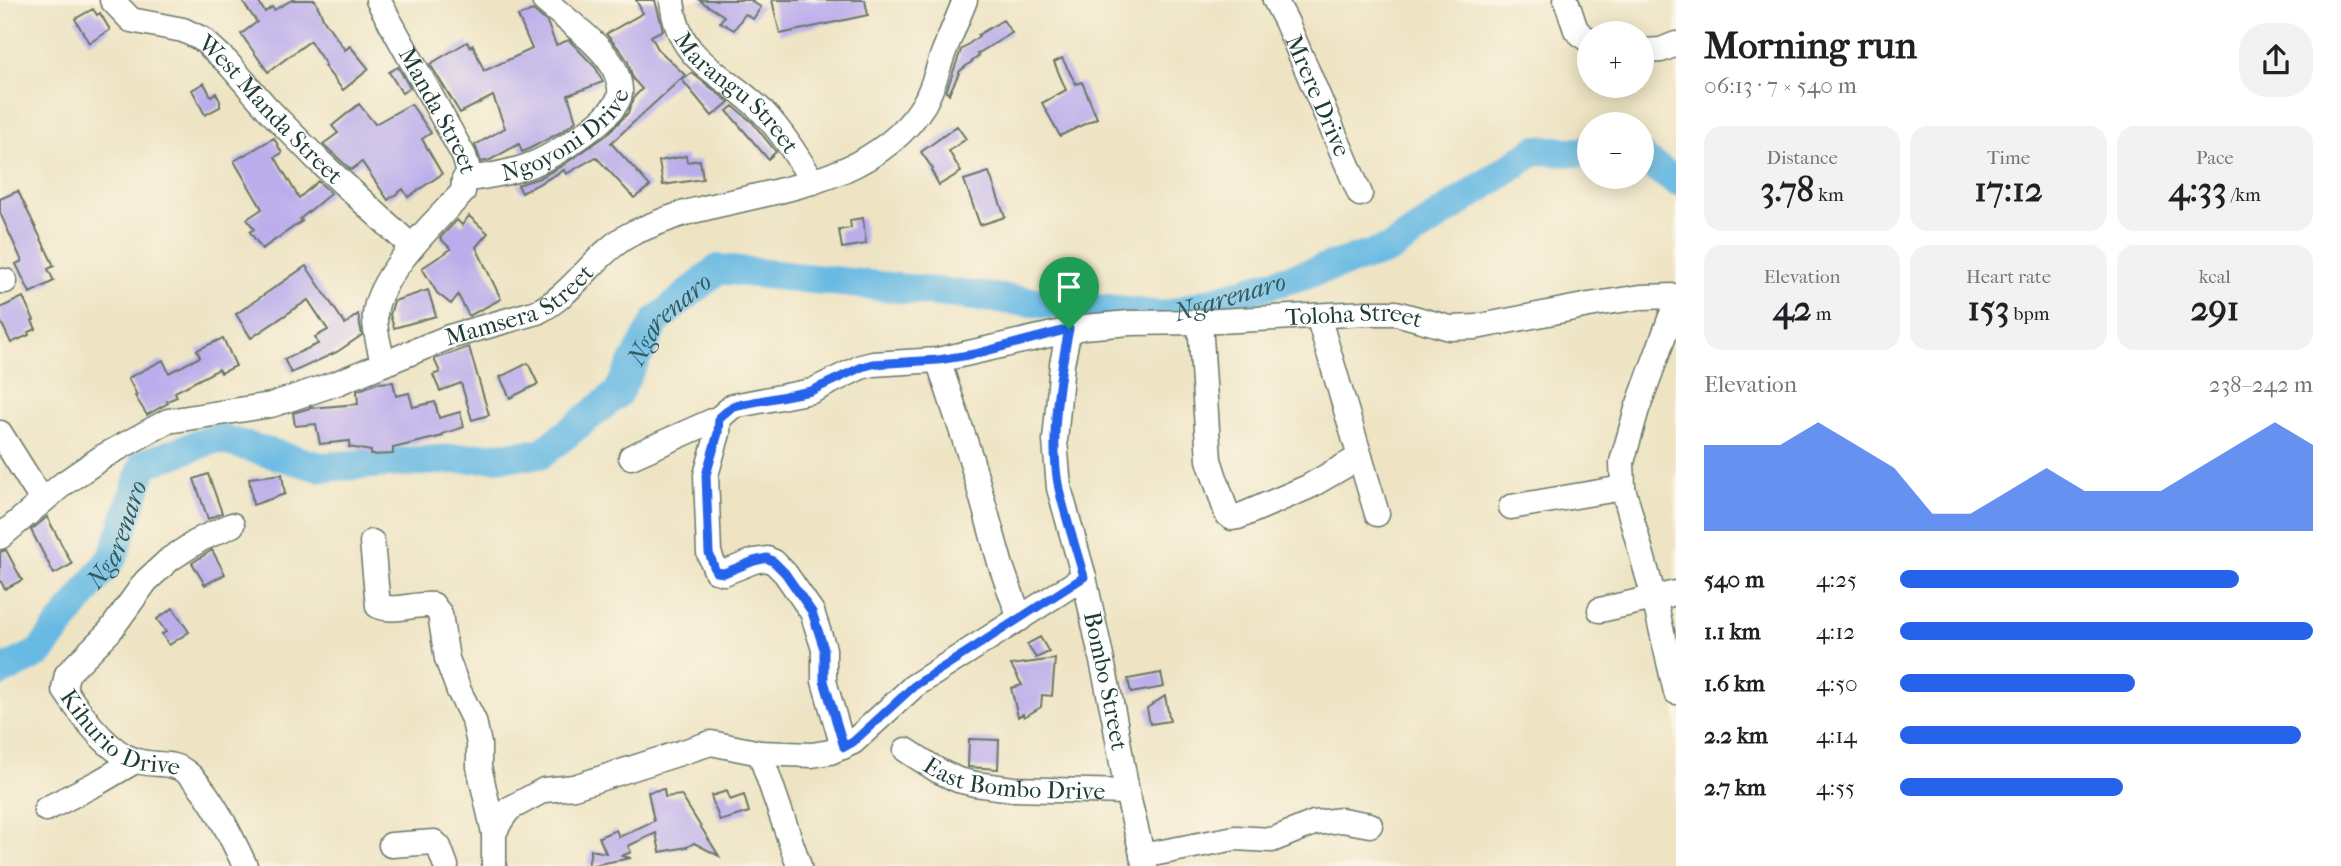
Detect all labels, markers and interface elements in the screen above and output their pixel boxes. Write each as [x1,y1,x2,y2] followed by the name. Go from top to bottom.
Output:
[1577,21,1654,189] map controls
[1577,21,1654,98] button: +
[1704,23,1917,68] text: Morning run
[2239,23,2313,97] button: share
[668,27,805,159] street label: Marangu Street
[192,28,349,190] street label: West Manda Street
[1280,31,1356,161] street label: Mrere Drive
[393,42,483,177] street label: Manda Street
[1704,72,1857,99] text: 06:13 · 7 × 540 m
[498,86,635,187] street label: Ngoyoni Drive
[1577,112,1654,189] button: −
[1766,147,1838,169] text: Distance
[1987,147,2030,169] text: Time
[2196,147,2234,169] text: Pace
[1761,169,1814,210] text: 3.78
[1974,169,2043,210] text: 17:12
[2169,169,2227,210] text: 4:33
[1814,184,1844,206] text: km
[2227,184,2261,206] text: /km
[1039,257,1099,329] pin
[442,258,600,351] street label: Mamsera Street
[620,266,718,371] water label: Ngarenaro
[1169,266,1289,329] water label: Ngarenaro
[1764,266,1841,288] text: Elevation
[1966,266,2051,288] text: Heart rate
[2199,266,2231,288] text: kcal
[1050,268,1088,306] icon: arrive
[1773,288,1812,329] text: 42
[1968,288,2009,329] text: 153
[2190,288,2239,329] text: 291
[1285,298,1426,334] street label: Toloha Street
[1812,303,1831,325] text: m
[2009,303,2049,325] text: bpm
[1704,371,1797,398] text: Elevation
[2209,371,2313,398] text: 238–242 m
[79,476,154,595] water label: Ngarenaro
[1704,566,1764,593] text: 540 m
[1816,566,1857,593] text: 4:25
[1078,609,1134,753] street label: Bombo Street
[1704,618,1761,645] text: 1.1 km
[1816,618,1855,645] text: 4:12
[1704,670,1765,697] text: 1.6 km
[1816,670,1858,697] text: 4:50
[54,684,184,781] street label: Kihurio Drive
[1704,722,1768,749] text: 2.2 km
[1816,722,1857,749] text: 4:14
[918,751,1106,805] street label: East Bombo Drive
[1704,774,1766,801] text: 2.7 km
[1816,774,1855,801] text: 4:55

